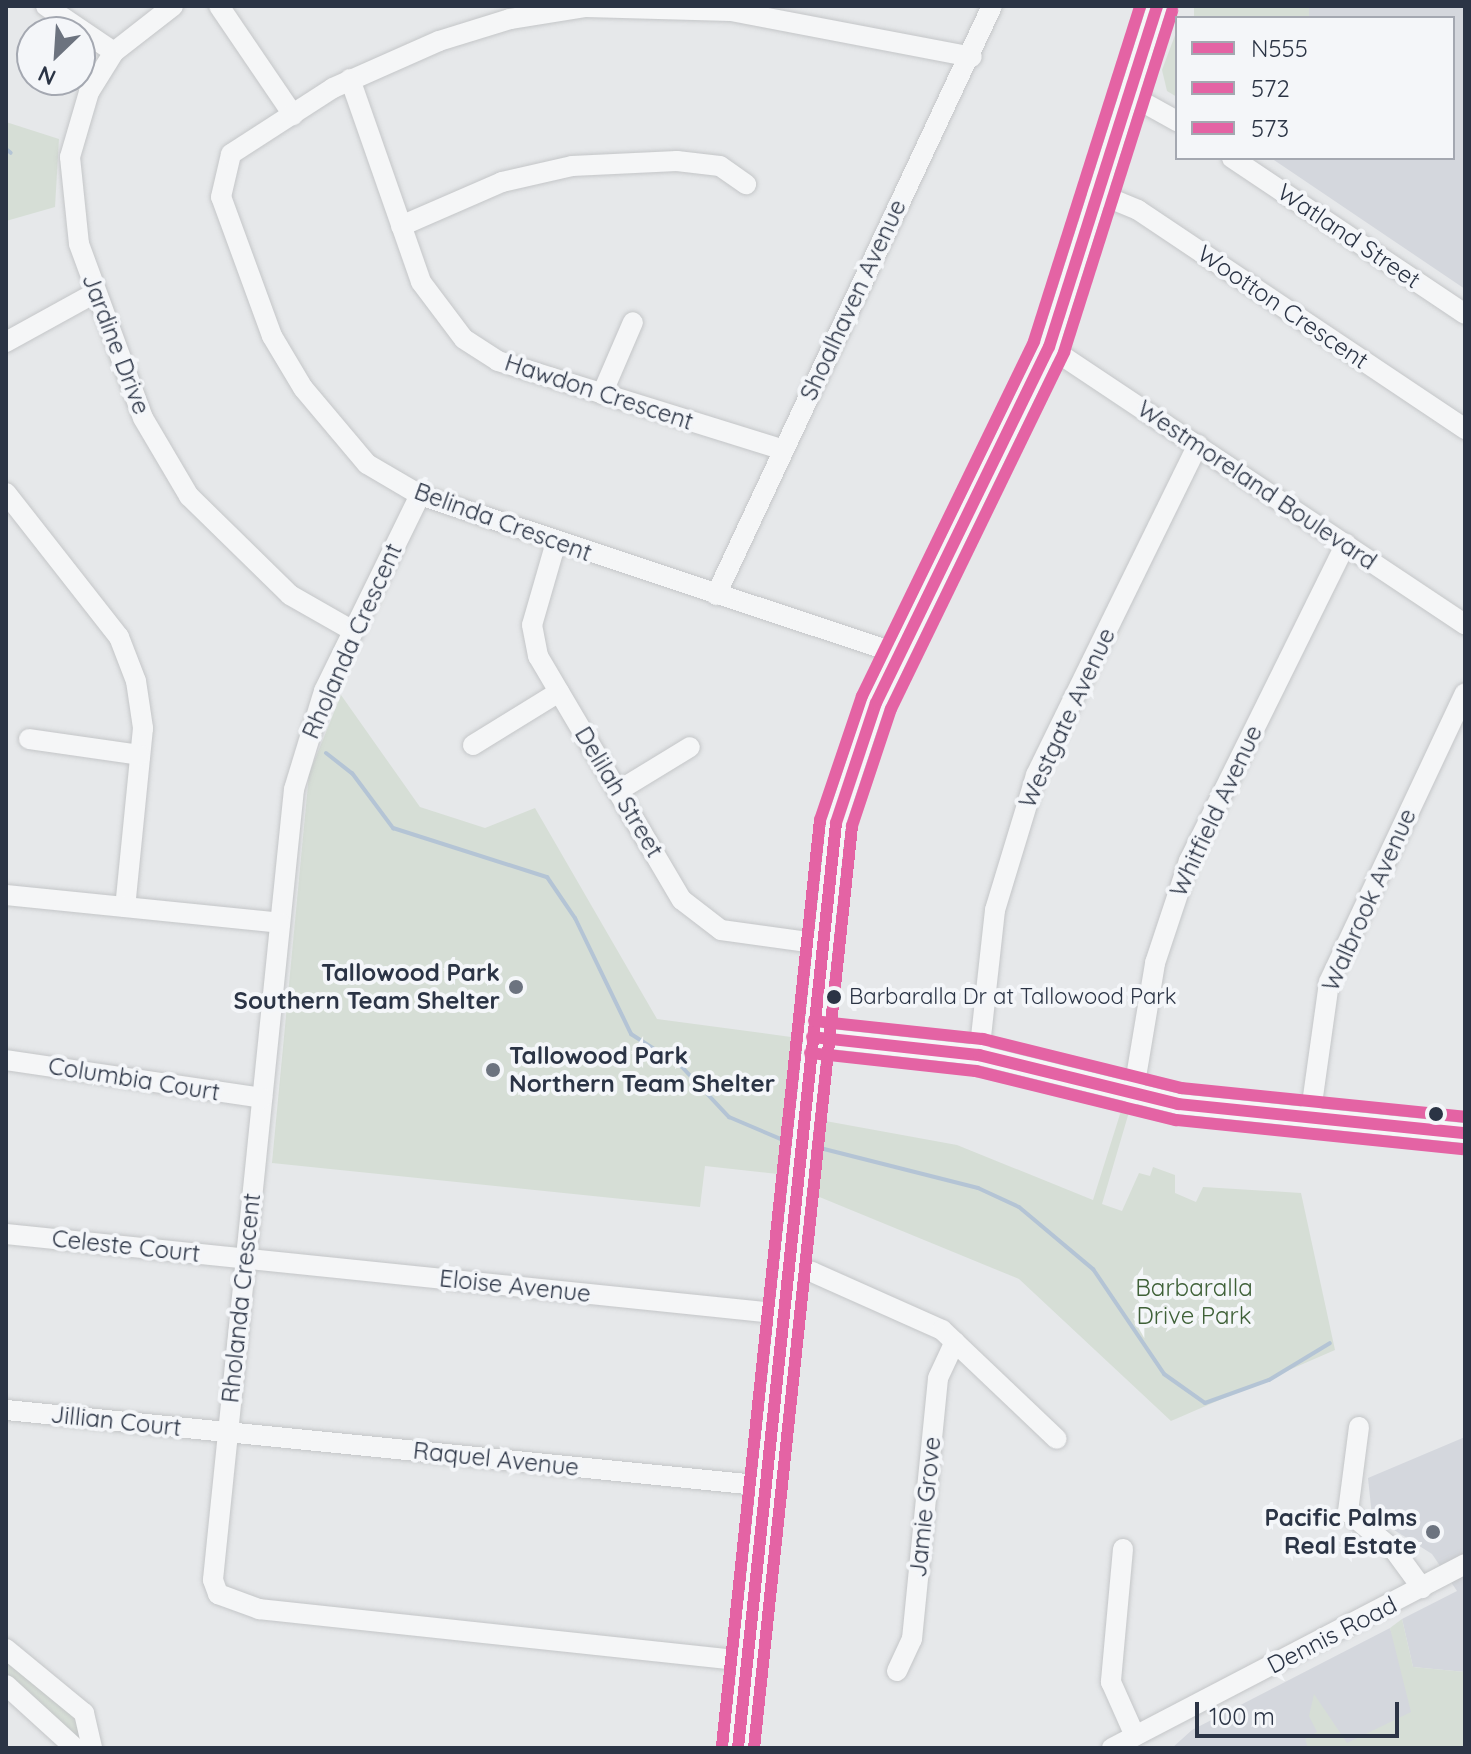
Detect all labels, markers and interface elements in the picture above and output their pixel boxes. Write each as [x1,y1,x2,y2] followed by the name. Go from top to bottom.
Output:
[16,16,96,96] north arrow
[1175,16,1455,160] legend
[1251,33,1308,63] text: N555
[33,60,60,92] text: N
[1251,73,1290,103] text: 572
[1251,113,1289,143] text: 573
[1272,178,1426,294] street label: Watland Street
[794,195,912,405] street label: Shoalhaven Avenue
[1192,239,1374,375] street label: Wootton Crescent
[76,270,156,418] street label: Jardine Drive
[501,348,697,436] street label: Hawdon Crescent
[1132,394,1382,576] street label: Westmoreland Boulevard
[410,477,596,567] street label: Belinda Crescent
[296,539,408,743] street label: Rholanda Crescent
[1013,623,1121,813] street label: Westgate Avenue
[569,721,669,863] street label: Delilah Street
[1164,721,1268,901] street label: Whitfield Avenue
[1316,804,1422,996] street label: Walbrook Avenue
[234,959,500,1015] place label: Tallowood Park Southern Team Shelter
[507,978,525,996] marker: Tallowood Park Southern Team Shelter
[849,984,1177,1010] place label: Barbaralla Dr at Tallowood Park
[826,989,842,1005] marker: Barbaralla Dr at Tallowood Park
[509,1042,775,1098] place label: Tallowood Park Northern Team Shelter
[46,1051,222,1107] street label: Columbia Court
[484,1061,502,1079] marker: Tallowood Park Northern Team Shelter
[1428,1106,1444,1122] unlabelled marker
[216,1192,266,1404] street label: Rholanda Crescent
[51,1224,201,1268] street label: Celeste Court
[438,1264,592,1308] street label: Eloise Avenue
[1135,1274,1253,1330] park label: Barbaralla Drive Park
[49,1400,183,1442] street label: Jillian Court
[903,1435,947,1579] street label: Jamie Grove
[412,1436,580,1482] street label: Raquel Avenue
[1264,1504,1417,1560] place label: Pacific Palms Real Estate
[1424,1523,1442,1541] marker: Pacific Palms Real Estate
[1263,1590,1401,1680] street label: Dennis Road
[1199,1686,1403,1736] scale bar
[1209,1701,1275,1731] text: 100 m

